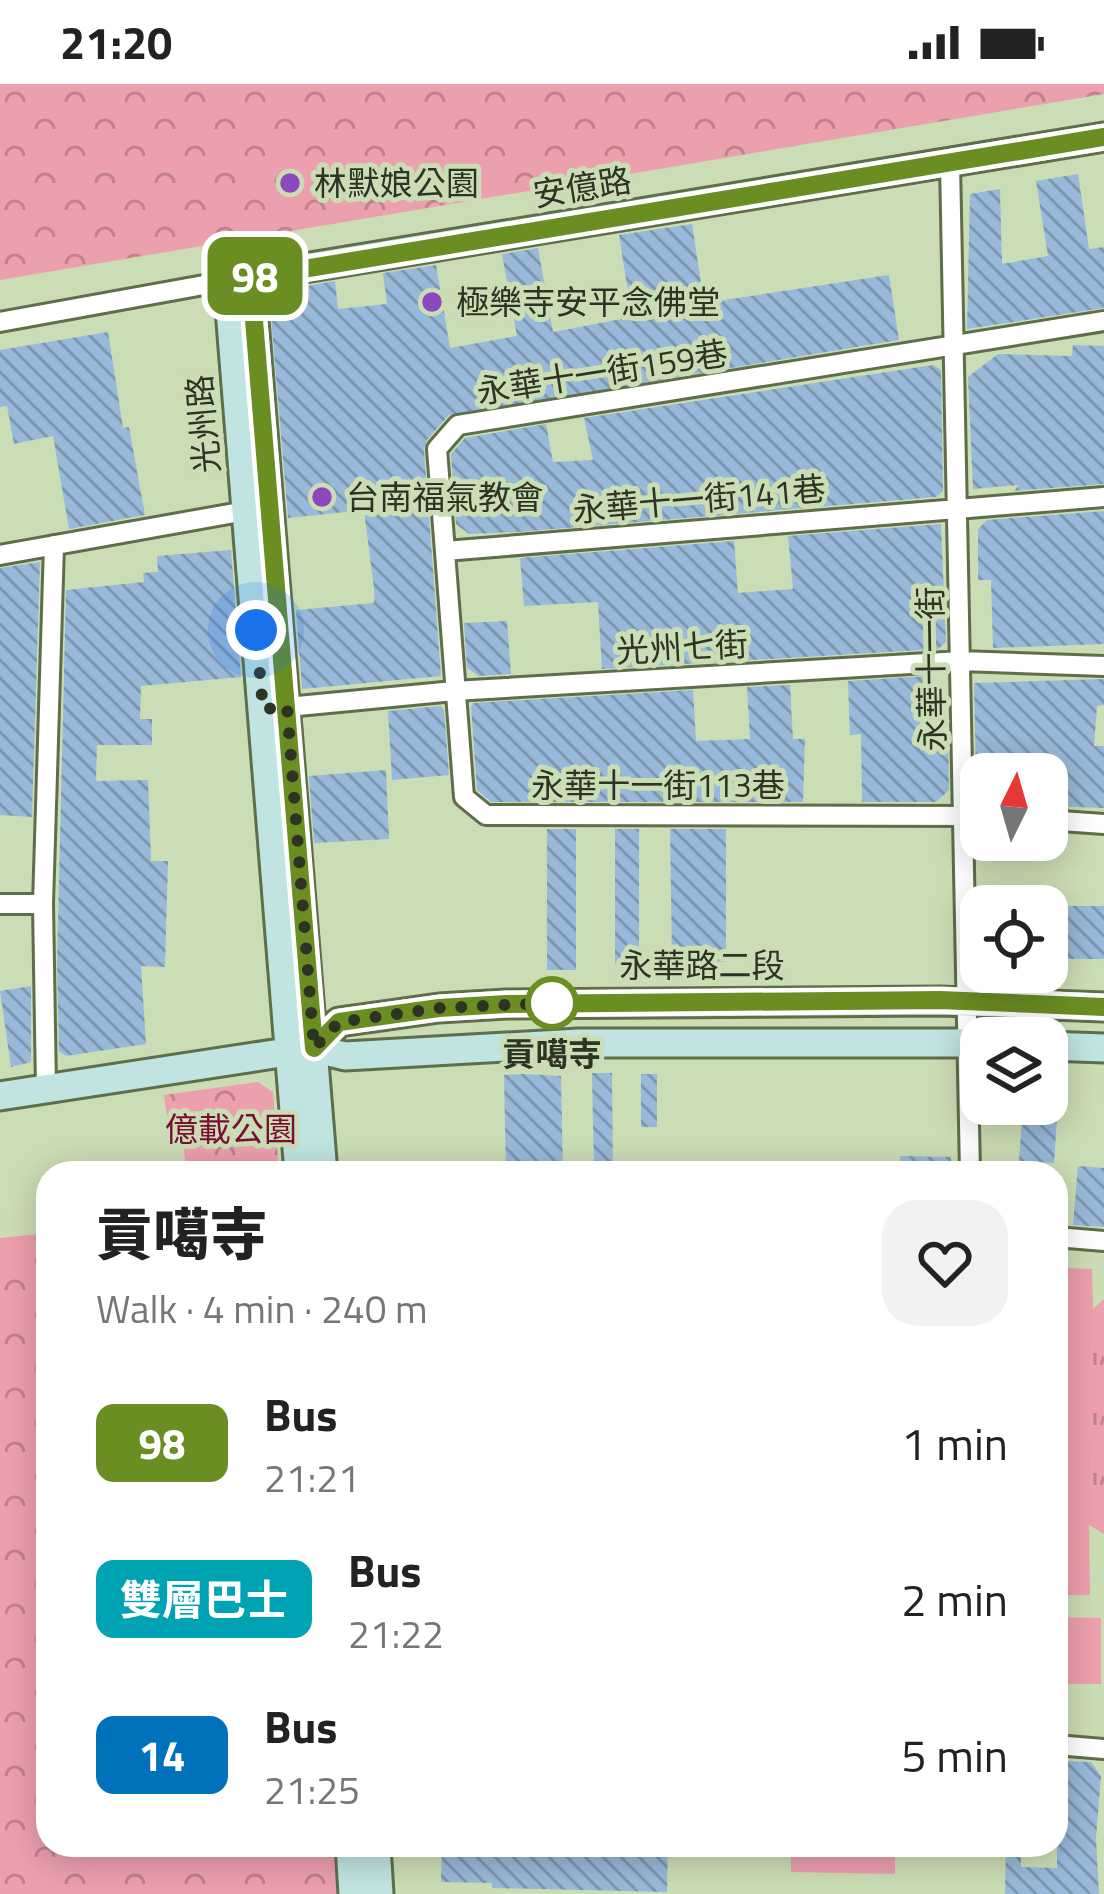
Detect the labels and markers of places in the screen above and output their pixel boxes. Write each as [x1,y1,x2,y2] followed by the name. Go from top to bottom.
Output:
[314,158,479,208] place label: 林默娘公園
[277,170,303,196] marker: 林默娘公園
[456,277,720,327] place label: 極樂寺安平念佛堂
[419,289,445,315] marker: 極樂寺安平念佛堂
[346,472,544,522] place label: 台南福氣教會
[309,484,335,510] marker: 台南福氣教會
[527,978,577,1028] marker: 貢噶寺
[503,1029,602,1079] place label: 貢噶寺

